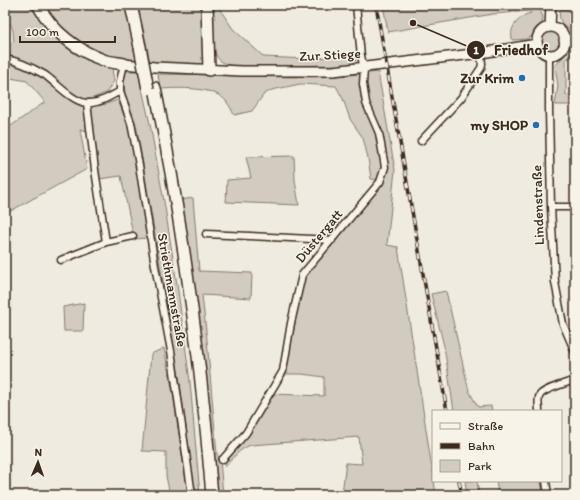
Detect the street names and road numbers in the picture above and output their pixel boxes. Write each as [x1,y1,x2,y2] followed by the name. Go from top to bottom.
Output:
[299,45,362,65] street label: Zur Stiege
[528,164,548,245] street label: Lindenstraße
[292,206,346,266] street label: Düstergatt
[154,232,190,349] street label: Striethmannstraße

